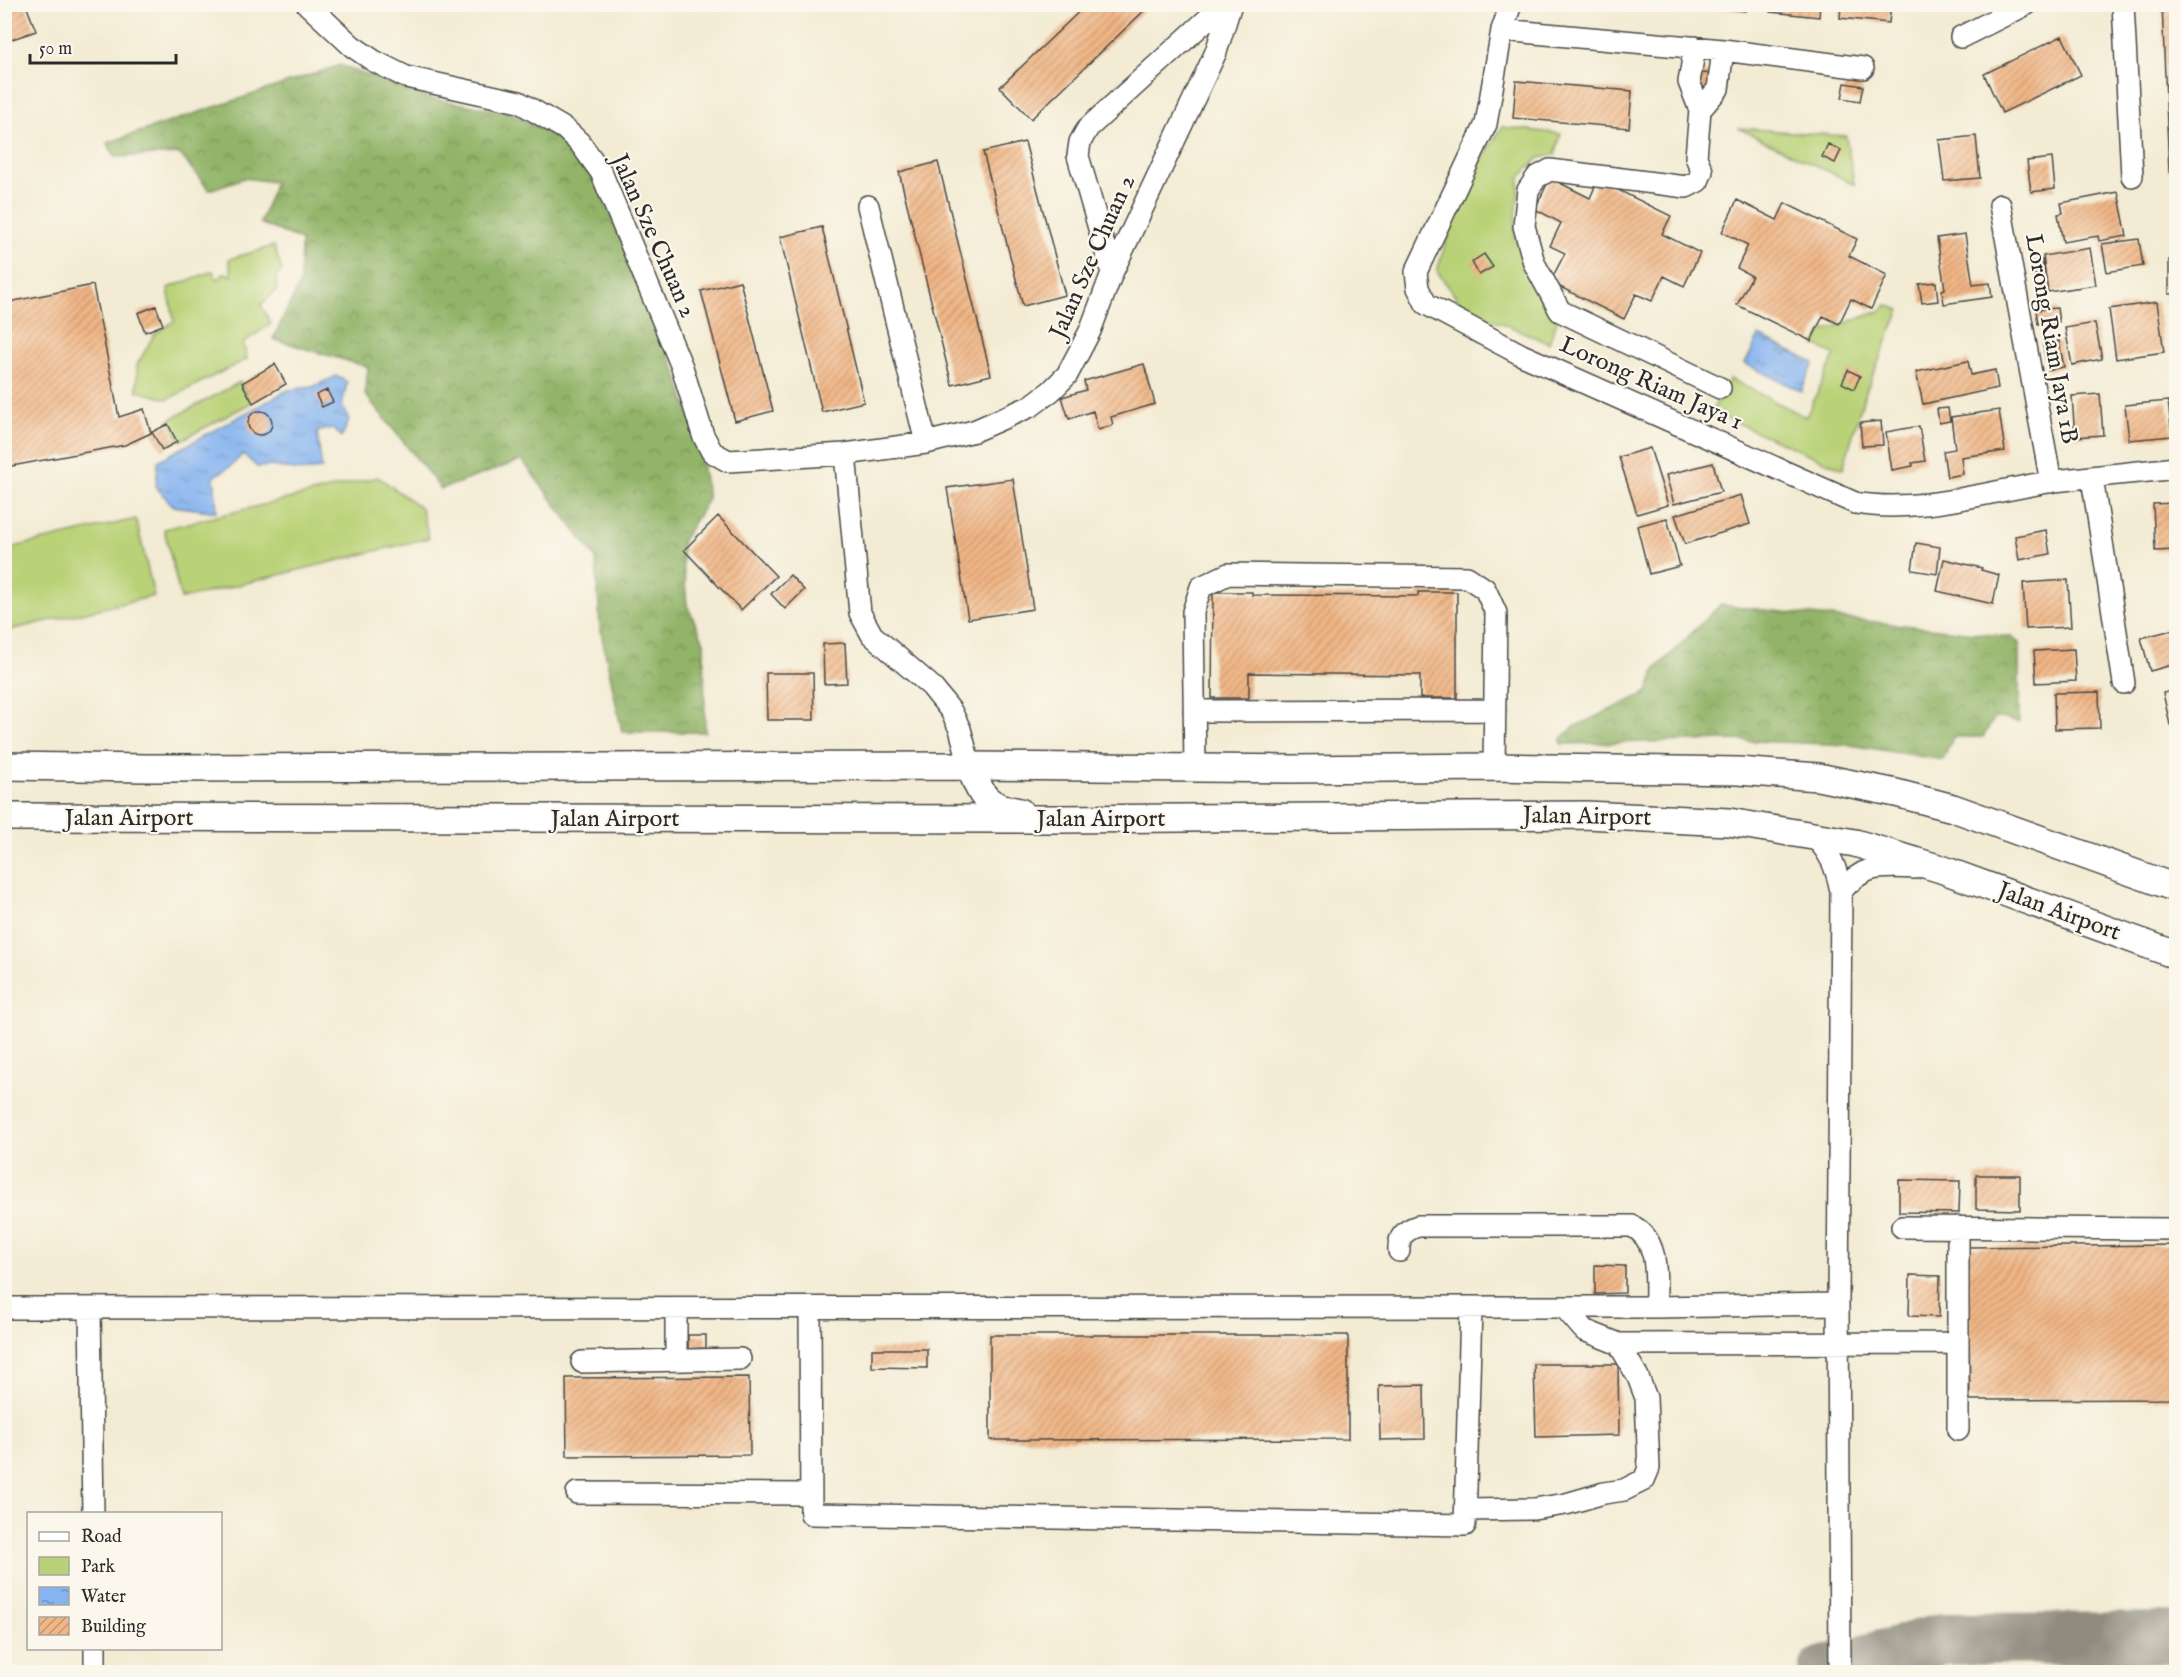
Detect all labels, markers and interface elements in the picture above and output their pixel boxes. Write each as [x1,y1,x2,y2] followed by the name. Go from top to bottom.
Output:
[30,27,176,65] scale bar
[39,38,72,61] text: 50 m
[602,147,703,323] street label: Jalan Sze Chuan 2
[1042,170,1143,346] street label: Jalan Sze Chuan 2
[2017,231,2085,447] street label: Lorong Riam Jaya 1B
[1555,330,1747,438] street label: Lorong Riam Jaya 1
[1519,800,1652,834] street label: Jalan Airport
[62,803,193,834] street label: Jalan Airport
[548,804,679,835] street label: Jalan Airport
[1034,804,1165,835] street label: Jalan Airport
[1990,874,2125,949] street label: Jalan Airport
[27,1512,222,1650] legend
[81,1526,122,1549] text: Road
[81,1556,116,1579] text: Park
[81,1586,126,1609] text: Water
[81,1616,146,1639] text: Building

